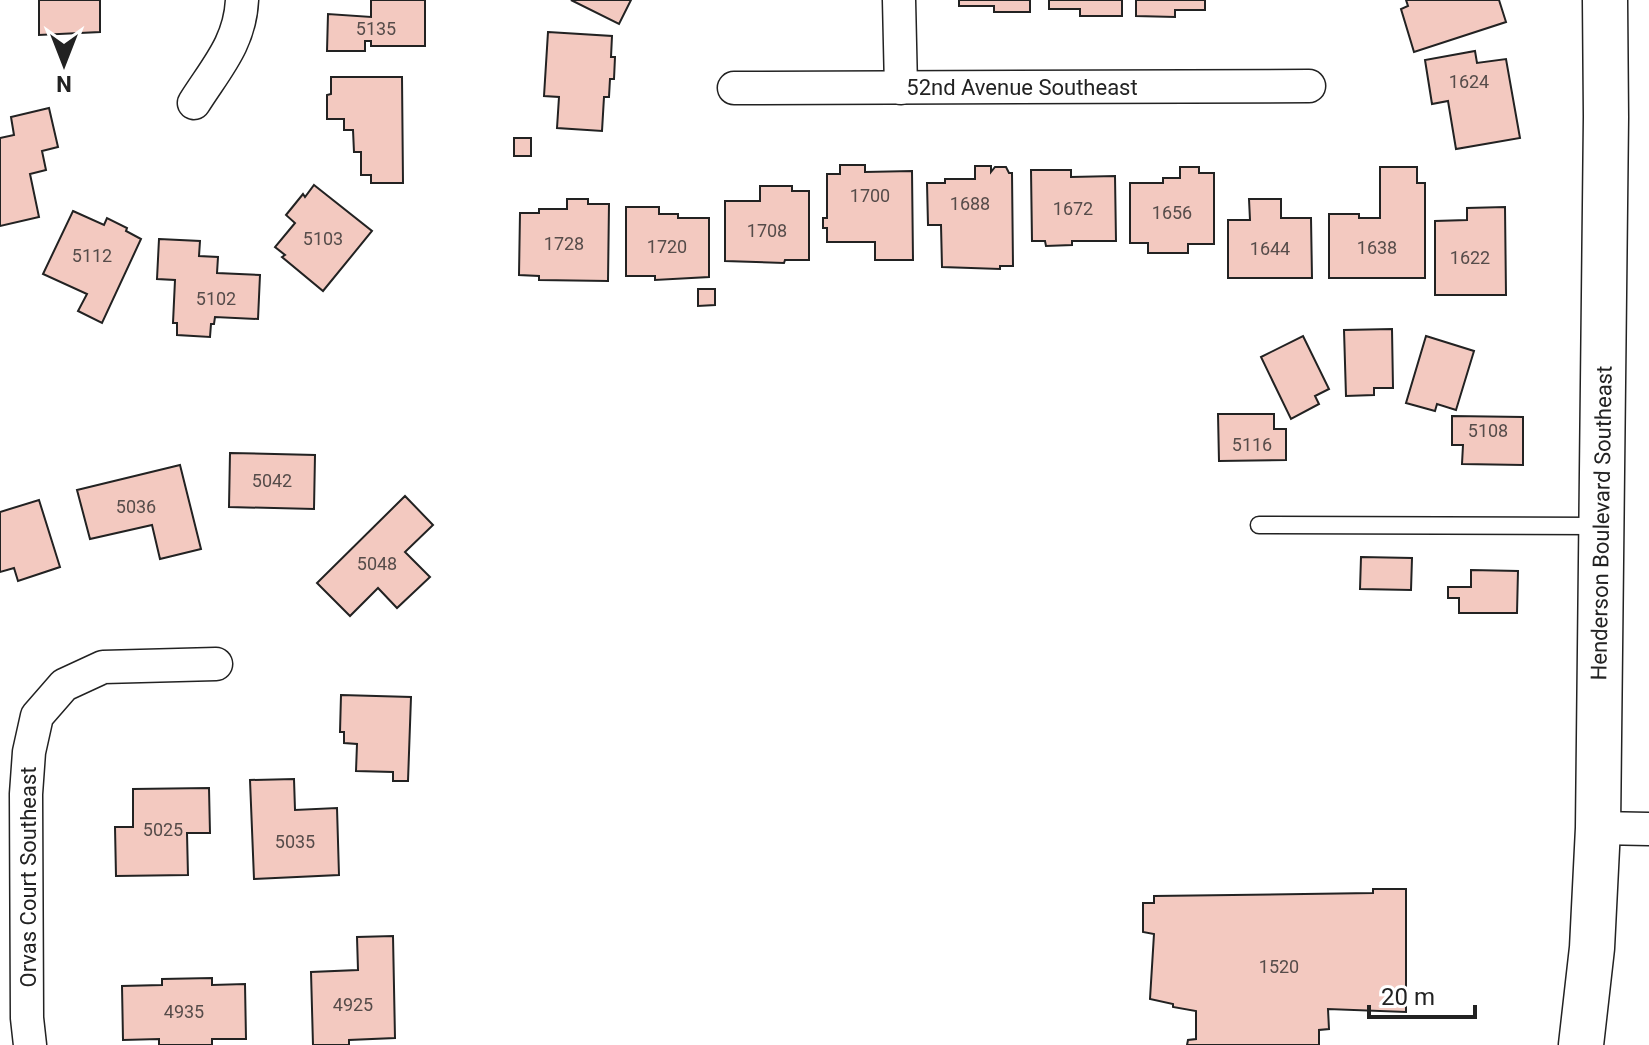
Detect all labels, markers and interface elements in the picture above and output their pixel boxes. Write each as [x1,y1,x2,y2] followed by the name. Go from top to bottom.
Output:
[356,18,396,39] house number: 5135
[24,24,104,104] north arrow
[56,71,72,96] text: N
[1449,71,1489,92] house number: 1624
[906,75,1138,100] street label: 52nd Avenue Southeast
[850,185,890,206] house number: 1700
[950,193,990,214] house number: 1688
[1053,198,1093,219] house number: 1672
[1152,202,1192,223] house number: 1656
[747,220,787,241] house number: 1708
[303,228,343,249] house number: 5103
[544,233,584,254] house number: 1728
[647,236,687,257] house number: 1720
[1357,237,1397,258] house number: 1638
[1250,238,1290,259] house number: 1644
[72,245,112,266] house number: 5112
[1450,247,1490,268] house number: 1622
[196,288,236,309] house number: 5102
[1586,366,1617,681] street label: Henderson Boulevard Southeast
[1468,420,1508,441] house number: 5108
[1232,434,1272,455] house number: 5116
[252,470,292,491] house number: 5042
[116,496,156,517] house number: 5036
[357,553,397,574] house number: 5048
[16,767,41,987] street label: Orvas Court Southeast
[143,819,183,840] house number: 5025
[275,831,315,852] house number: 5035
[1259,956,1299,977] house number: 1520
[1369,969,1475,1019] scale bar
[1381,983,1435,1011] text: 20 m
[333,994,373,1015] house number: 4925
[164,1001,204,1022] house number: 4935

